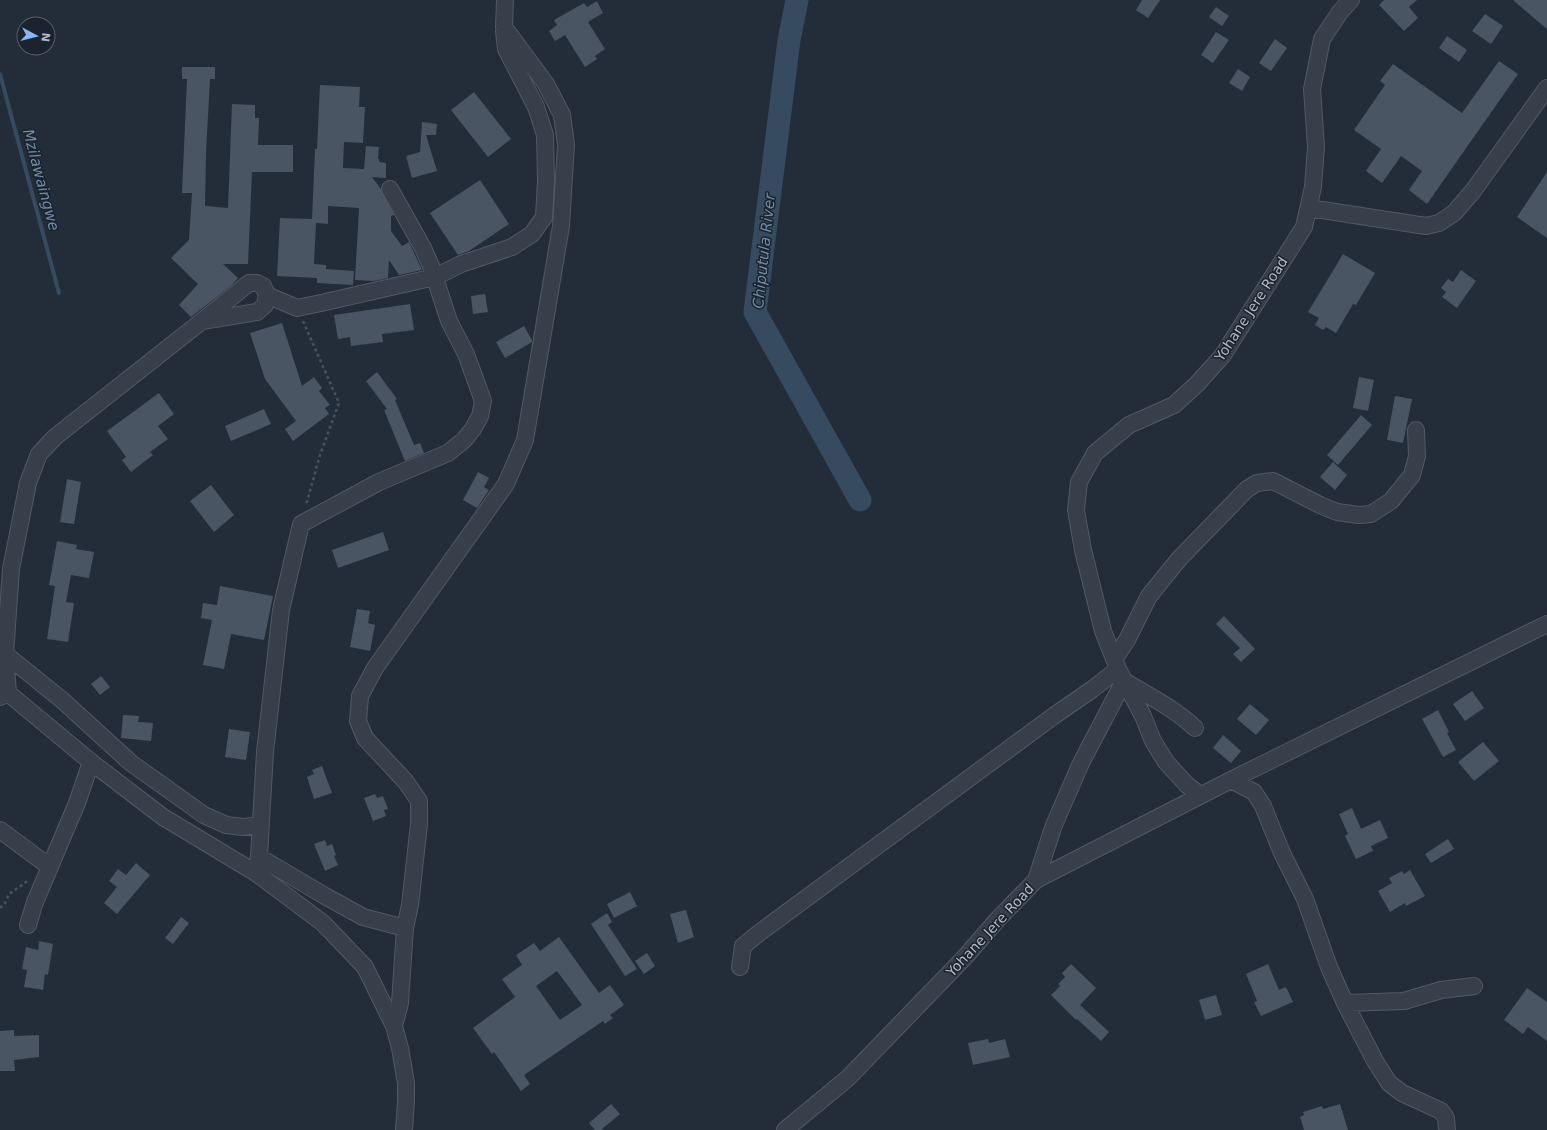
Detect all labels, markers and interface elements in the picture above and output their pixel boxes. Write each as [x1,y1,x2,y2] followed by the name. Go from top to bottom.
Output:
[16,16,56,56] north arrow
[38,32,52,43] text: N
[19,127,63,233] water label: Mzilawaingwe
[749,192,779,309] water label: Chiputula River
[1211,254,1291,365] street label: Yohane Jere Road
[942,880,1037,980] street label: Yohane Jere Road

